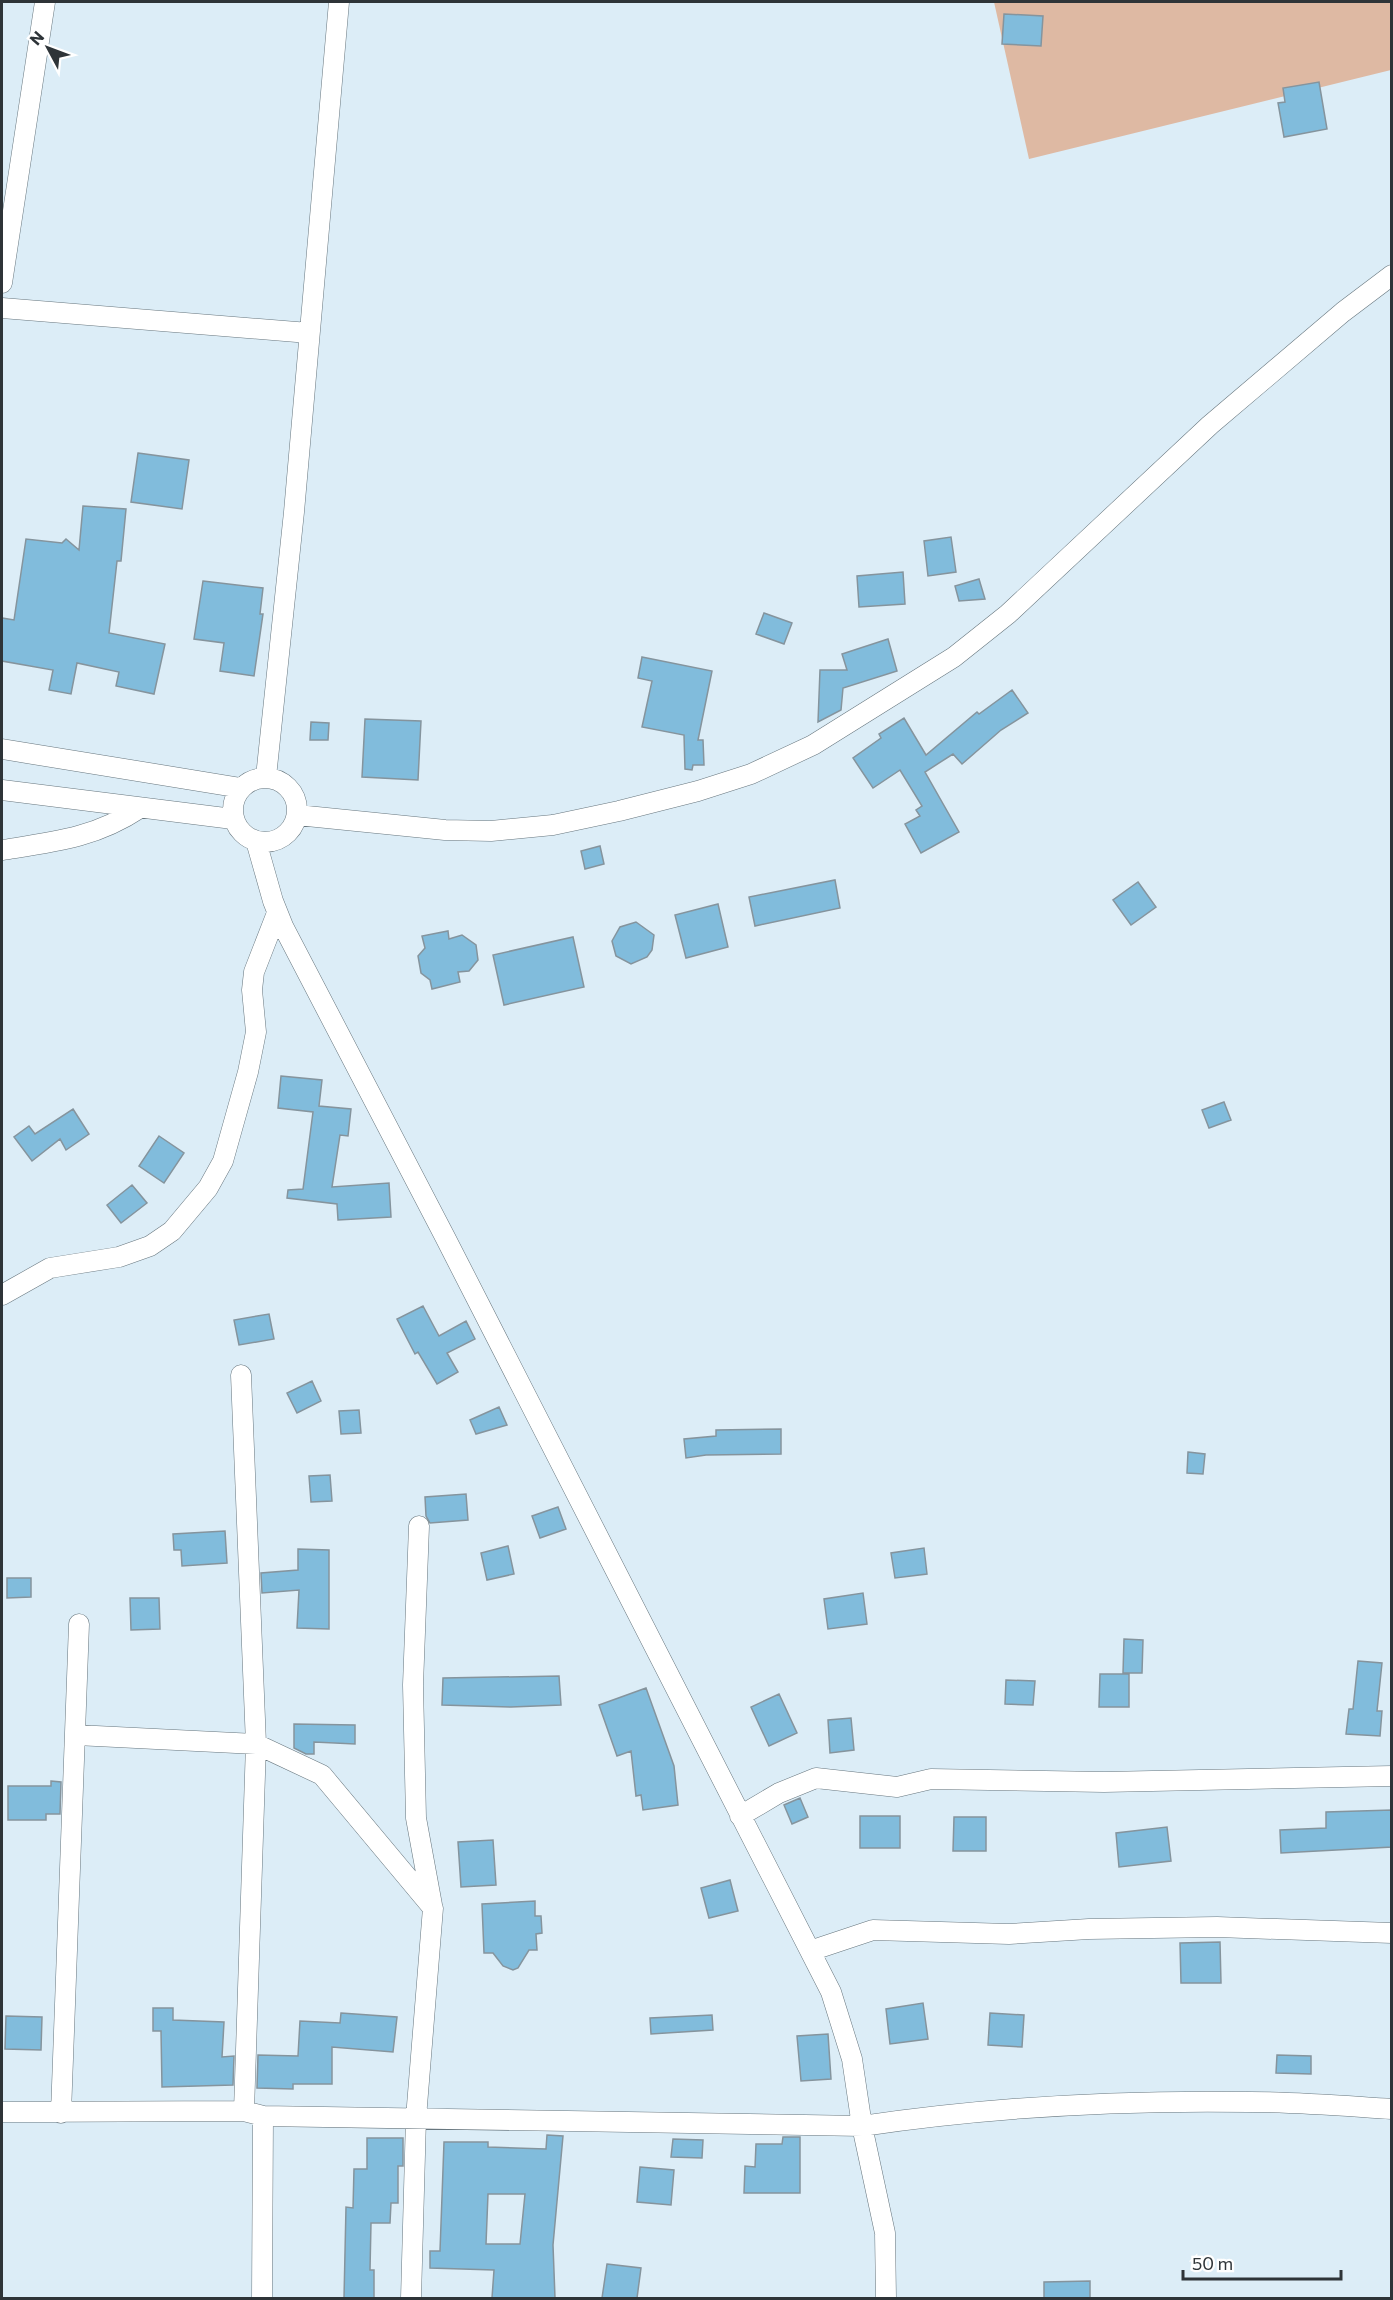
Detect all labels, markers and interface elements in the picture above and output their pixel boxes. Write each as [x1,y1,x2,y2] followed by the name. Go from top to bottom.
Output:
[18,18,78,78] north arrow
[25,27,47,49] text: N
[1183,2243,1340,2281] scale bar
[1192,2252,1233,2274] text: 50 m

